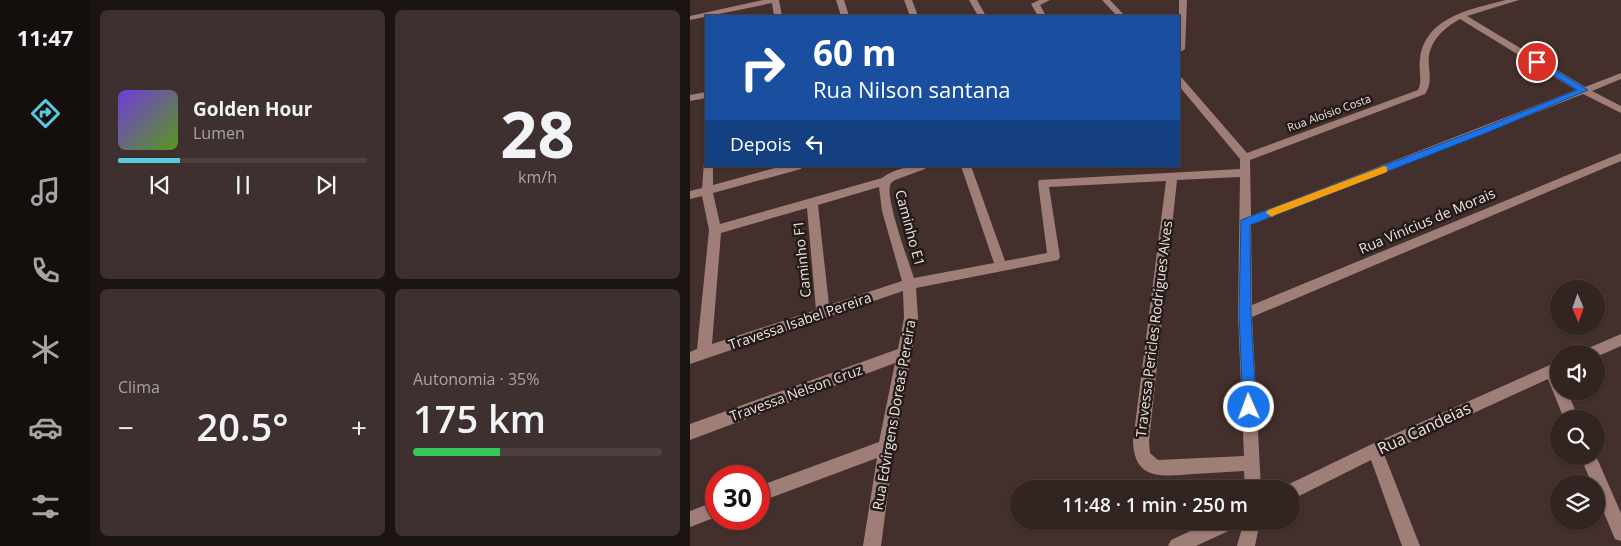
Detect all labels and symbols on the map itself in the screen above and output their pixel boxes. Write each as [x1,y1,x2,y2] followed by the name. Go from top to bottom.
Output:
[1516,41,1558,83] pin
[1285,90,1373,135] street label: Rua Aloísio Costa
[1356,183,1498,258] street label: Rua Vinícius de Morais
[891,188,930,268] street label: Caminho E1
[788,219,815,299] street label: Caminho F1
[1131,219,1176,438] street label: Travessa Pericles Rodrigues Alves
[1550,280,1605,335] north arrow
[726,287,874,354] street label: Travessa Isabel Pereira
[867,318,920,511] street label: Rua Edvirgens Doreas Pereira
[727,360,865,425] street label: Travessa Nelson Cruz
[1222,380,1274,432] position arrow
[1374,397,1474,459] street label: Rua Candeias
[705,465,770,530] speed limit sign: 30

